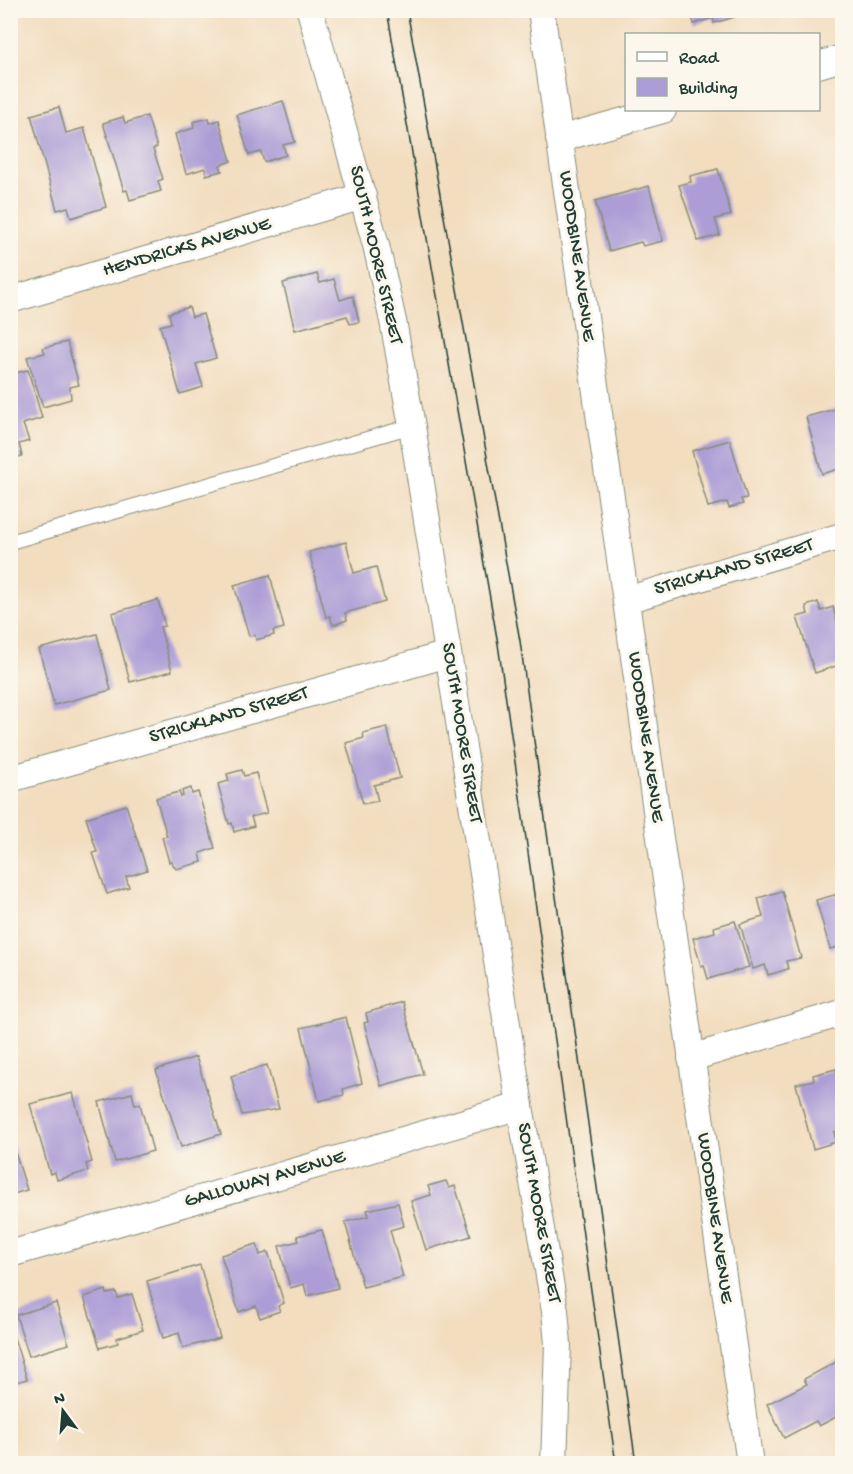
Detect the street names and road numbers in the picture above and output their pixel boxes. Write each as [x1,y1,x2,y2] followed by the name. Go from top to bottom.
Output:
[343,164,407,348] street label: SOUTH MOORE STREET
[553,169,600,344] street label: WOODBINE AVENUE
[100,213,275,283] street label: HENDRICKS AVENUE
[652,534,817,602] street label: STRICKLAND STREET
[435,641,487,826] street label: SOUTH MOORE STREET
[622,650,669,825] street label: WOODBINE AVENUE
[147,682,312,750] street label: STRICKLAND STREET
[511,1121,565,1306] street label: SOUTH MOORE STREET
[691,1131,738,1306] street label: WOODBINE AVENUE
[182,1146,350,1214] street label: GALLOWAY AVENUE

